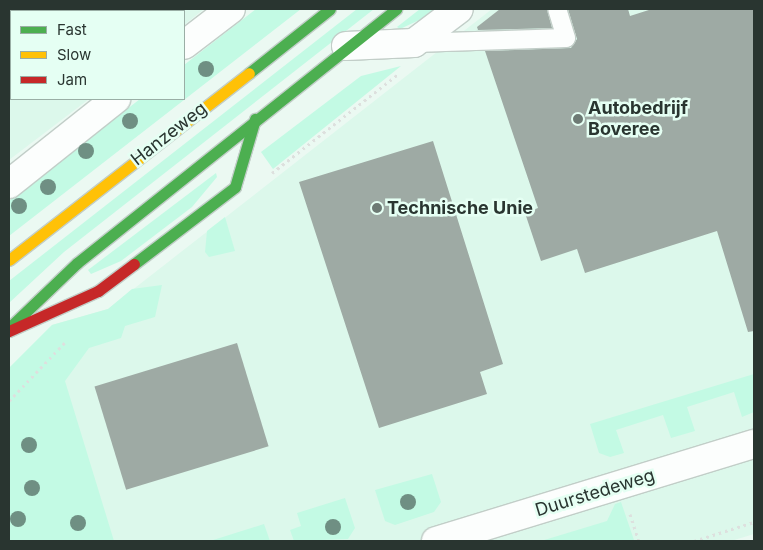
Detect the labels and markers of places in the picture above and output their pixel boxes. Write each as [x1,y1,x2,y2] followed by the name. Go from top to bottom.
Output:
[588,98,688,140] place label: Autobedrijf Boveree
[572,113,584,125] marker: Autobedrijf Boveree
[387,197,533,219] place label: Technische Unie
[371,202,383,214] marker: Technische Unie

